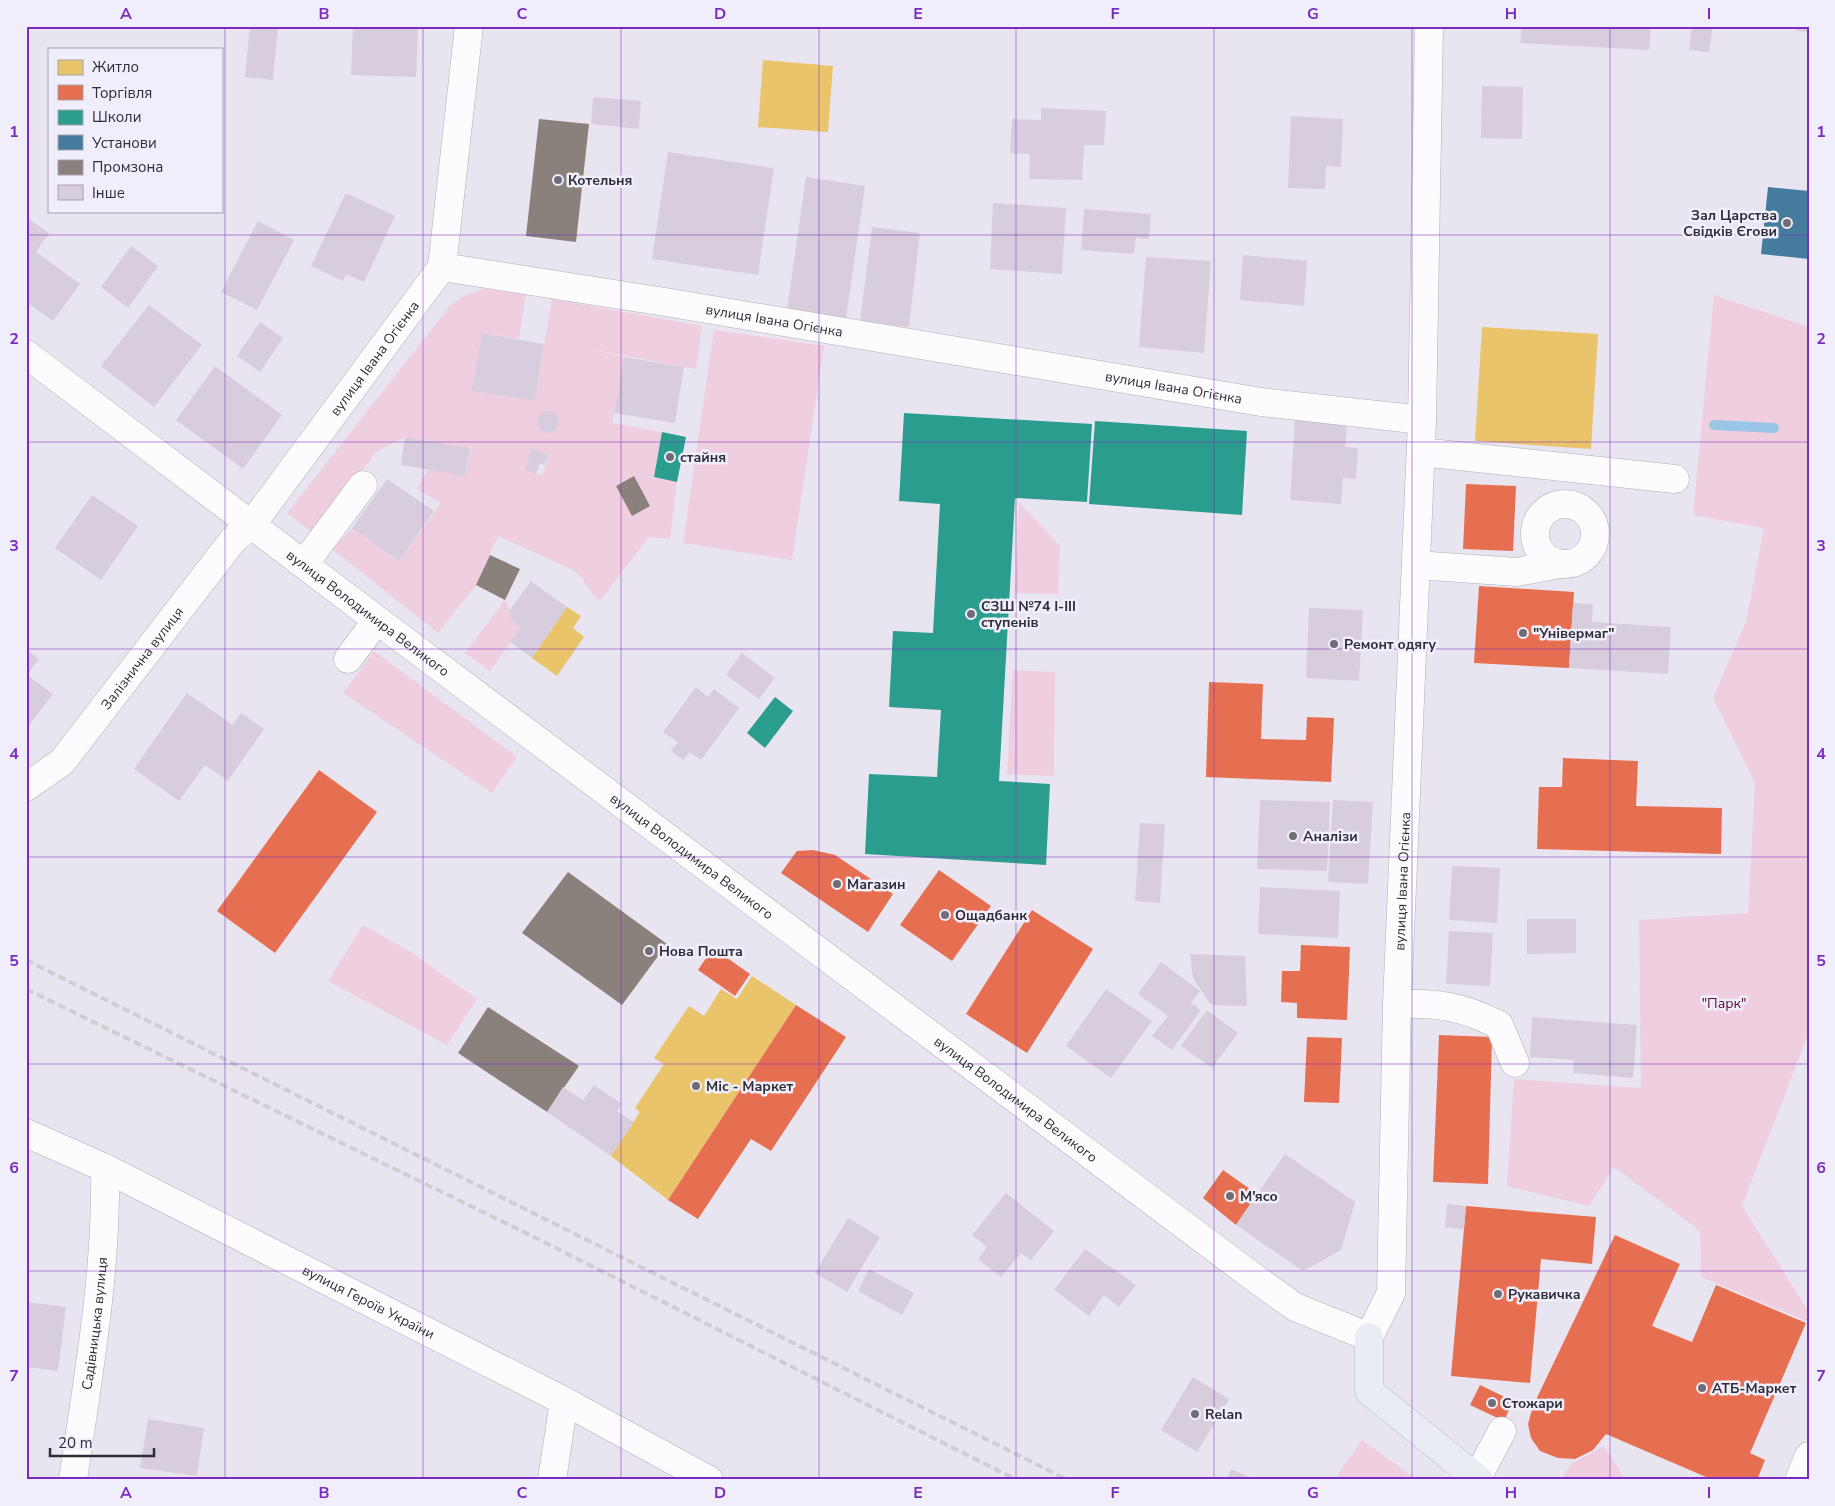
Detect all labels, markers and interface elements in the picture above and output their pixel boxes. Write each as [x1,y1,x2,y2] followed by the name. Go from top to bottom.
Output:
[120,3,132,25] text: A
[318,3,330,25] text: B
[517,3,528,25] text: C
[714,3,726,25] text: D
[913,3,923,25] text: E
[1111,3,1120,25] text: F
[1307,3,1319,25] text: G
[1505,3,1517,25] text: H
[1707,3,1711,25] text: I
[48,48,222,212] legend
[92,57,139,77] text: Житло
[92,83,152,103] text: Торгівля
[92,107,141,127] text: Школи
[9,121,19,143] text: 1
[1816,121,1826,143] text: 1
[91,133,157,153] text: Установи
[92,157,163,177] text: Промзона
[568,171,632,190] place label: Котельня
[552,174,564,186] marker: Котельня
[92,183,125,203] text: Інше
[1683,206,1777,241] place label: Зал Царства Свідків Єгови
[1781,217,1793,229] marker: Зал Царства Свідків Єгови
[326,297,424,420] street label: вулиця Івана Огієнка
[704,300,844,342] street label: вулиця Івана Огієнка
[9,328,19,350] text: 2
[1816,328,1826,350] text: 2
[1104,367,1244,409] street label: вулиця Івана Огієнка
[680,448,726,467] place label: стайня
[664,451,676,463] marker: стайня
[9,535,19,557] text: 3
[1816,535,1826,557] text: 3
[282,546,453,681] street label: вулиця Володимира Великого
[981,597,1076,632] place label: СЗШ №74 І-ІІІ ступенів
[97,603,188,714] street label: Залізнична вулиця
[965,608,977,620] marker: СЗШ №74 І-ІІІ ступенів
[1533,624,1615,643] place label: "Універмаг"
[1517,627,1529,639] marker: "Універмаг"
[1344,635,1437,654] place label: Ремонт одягу
[1328,638,1340,650] marker: Ремонт одягу
[9,743,19,765] text: 4
[1816,743,1826,765] text: 4
[606,789,777,924] street label: вулиця Володимира Великого
[1390,812,1415,951] street label: вулиця Івана Огієнка
[1303,827,1358,846] place label: Аналізи
[1287,830,1299,842] marker: Аналізи
[847,875,906,894] place label: Магазин
[831,878,843,890] marker: Магазин
[955,906,1027,925] place label: Ощадбанк
[939,909,951,921] marker: Ощадбанк
[659,942,743,961] place label: Нова Пошта
[643,945,655,957] marker: Нова Пошта
[9,950,19,972] text: 5
[1816,950,1826,972] text: 5
[1702,994,1746,1013] park label: "Парк"
[930,1032,1101,1167] street label: вулиця Володимира Великого
[706,1077,794,1096] place label: Міс - Маркет
[690,1080,702,1092] marker: Міс - Маркет
[9,1157,19,1179] text: 6
[1816,1157,1826,1179] text: 6
[1240,1187,1278,1206] place label: М'ясо
[1224,1190,1236,1202] marker: М'ясо
[78,1256,112,1391] street label: Садівницька вулиця
[299,1261,438,1344] street label: вулиця Героїв України
[1508,1285,1581,1304] place label: Рукавичка
[1492,1288,1504,1300] marker: Рукавичка
[9,1365,19,1387] text: 7
[1816,1365,1826,1387] text: 7
[1712,1379,1797,1398] place label: АТБ-Маркет
[1696,1382,1708,1394] marker: АТБ-Маркет
[1502,1394,1563,1413] place label: Стожари
[1486,1397,1498,1409] marker: Стожари
[1205,1405,1242,1424] place label: Relan
[1189,1408,1201,1420] marker: Relan
[50,1426,154,1458] scale bar
[58,1433,93,1453] text: 20 m
[120,1482,132,1504] text: A
[318,1482,330,1504] text: B
[517,1482,528,1504] text: C
[714,1482,726,1504] text: D
[913,1482,923,1504] text: E
[1111,1482,1120,1504] text: F
[1307,1482,1319,1504] text: G
[1505,1482,1517,1504] text: H
[1707,1482,1711,1504] text: I

